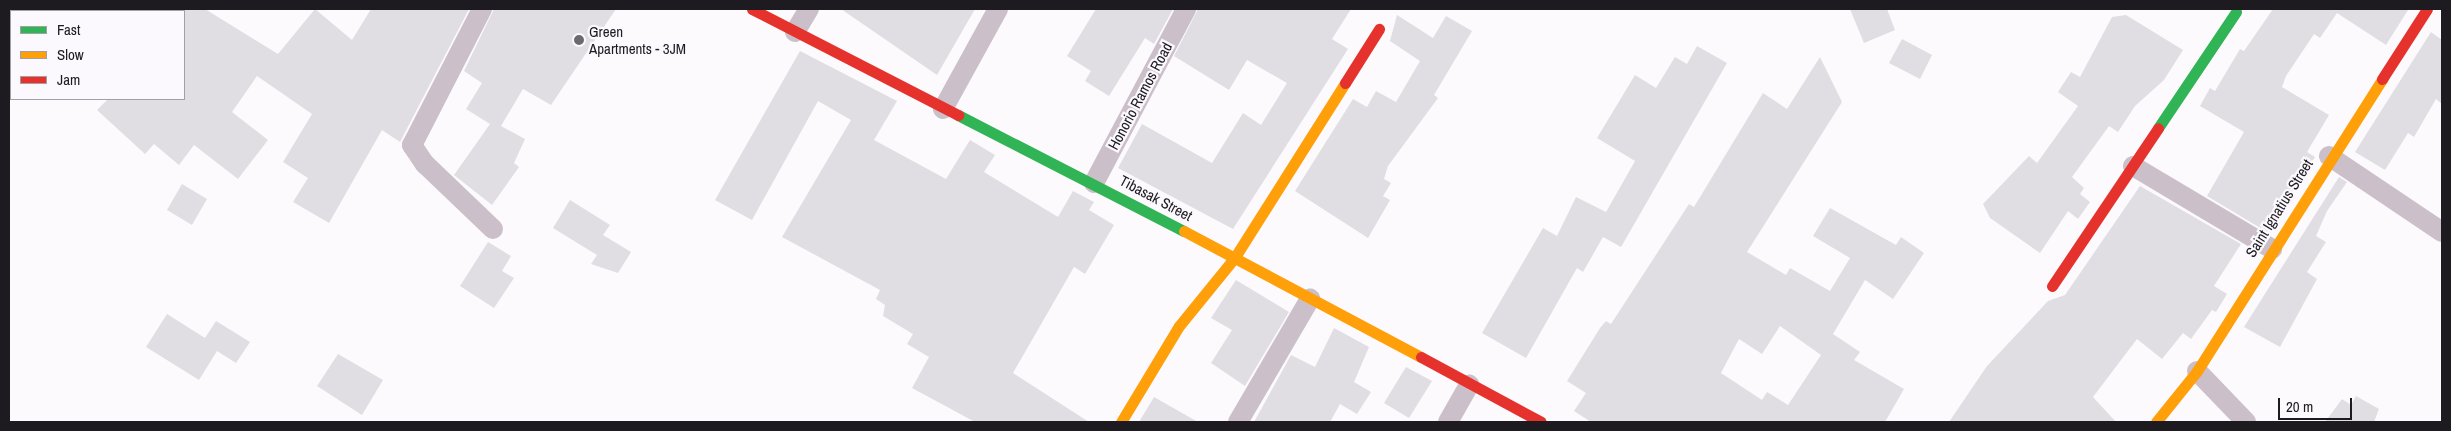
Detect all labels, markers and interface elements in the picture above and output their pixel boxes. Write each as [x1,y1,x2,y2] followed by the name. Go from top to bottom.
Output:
[10,10,185,100] legend
[57,19,80,40] text: Fast
[589,22,686,57] place label: Green Apartments - 3JM
[573,34,585,46] marker: Green Apartments - 3JM
[1104,39,1176,153] street label: Honorio Ramos Road
[57,44,84,65] text: Slow
[57,69,80,90] text: Jam
[2242,156,2316,260] street label: Saint Ignatius Street
[1117,171,1195,225] street label: Tibasak Street
[2281,388,2355,420] scale bar
[2286,396,2313,417] text: 20 m

